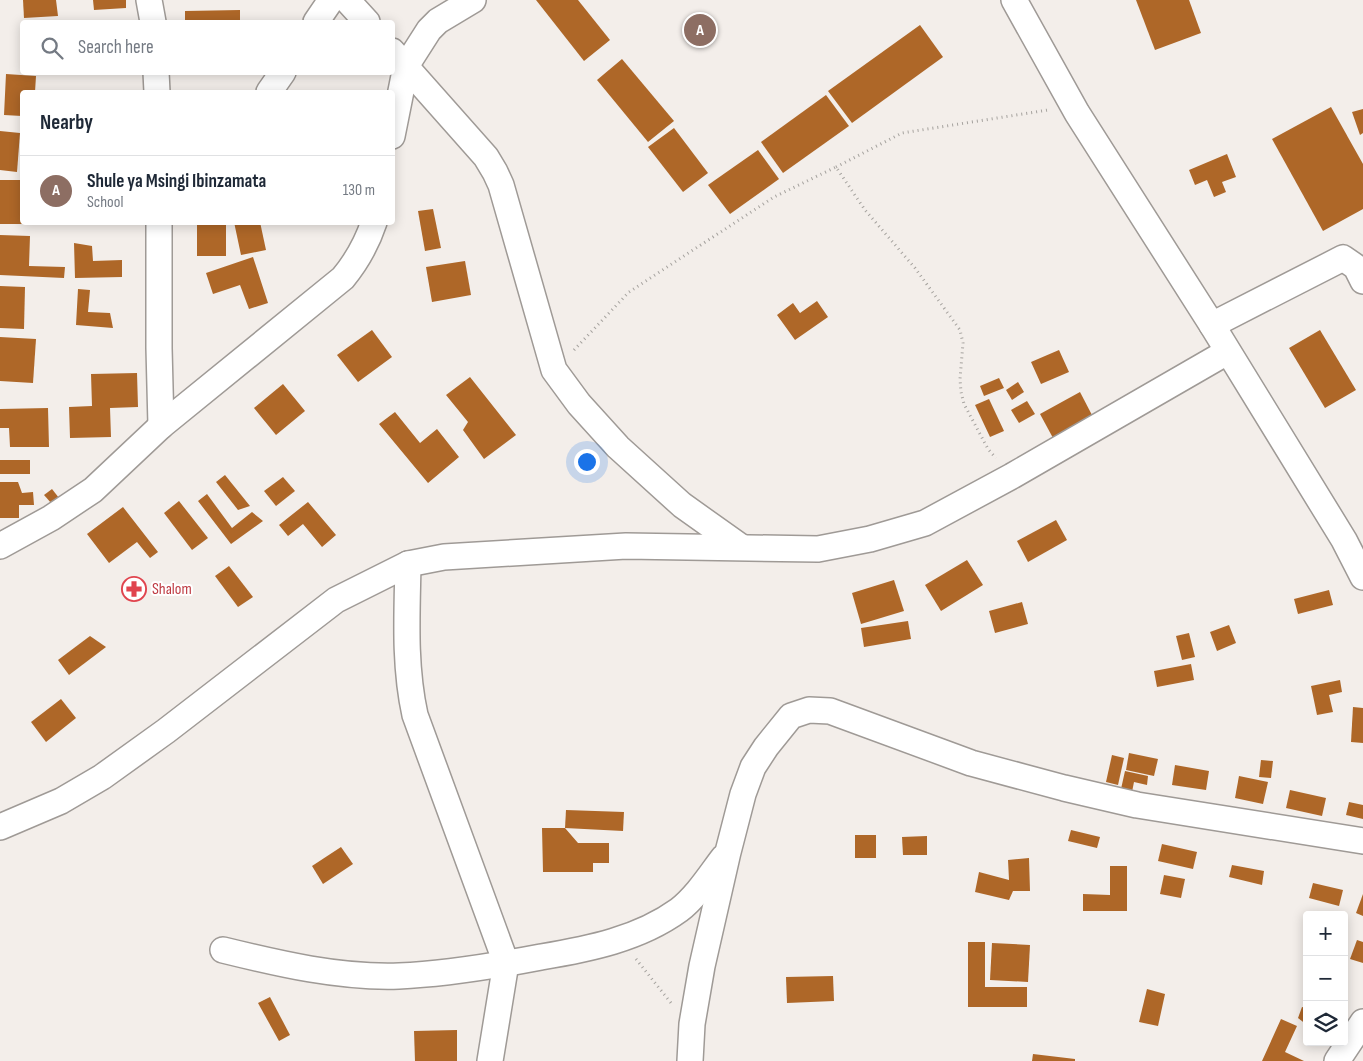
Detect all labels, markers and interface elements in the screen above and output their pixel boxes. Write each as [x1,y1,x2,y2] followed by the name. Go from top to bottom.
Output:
[684,11,716,49] pin: A
[20,20,395,75] search box
[38,34,66,62] icon: search
[78,36,154,59] text: Search here
[40,110,93,135] text: Nearby
[87,170,266,193] text: Shule ya Msingi Ibinzamata
[52,181,60,200] text: A
[343,181,375,200] text: 130 m
[87,193,123,212] text: School
[574,449,600,475] your location
[121,576,147,602] pharmacy icon: Shalom
[152,580,192,599] place label: Shalom
[1303,911,1348,1046] map controls
[1303,911,1348,956] button: +
[1303,956,1348,1001] button: −
[1303,1001,1348,1046] button: layers

